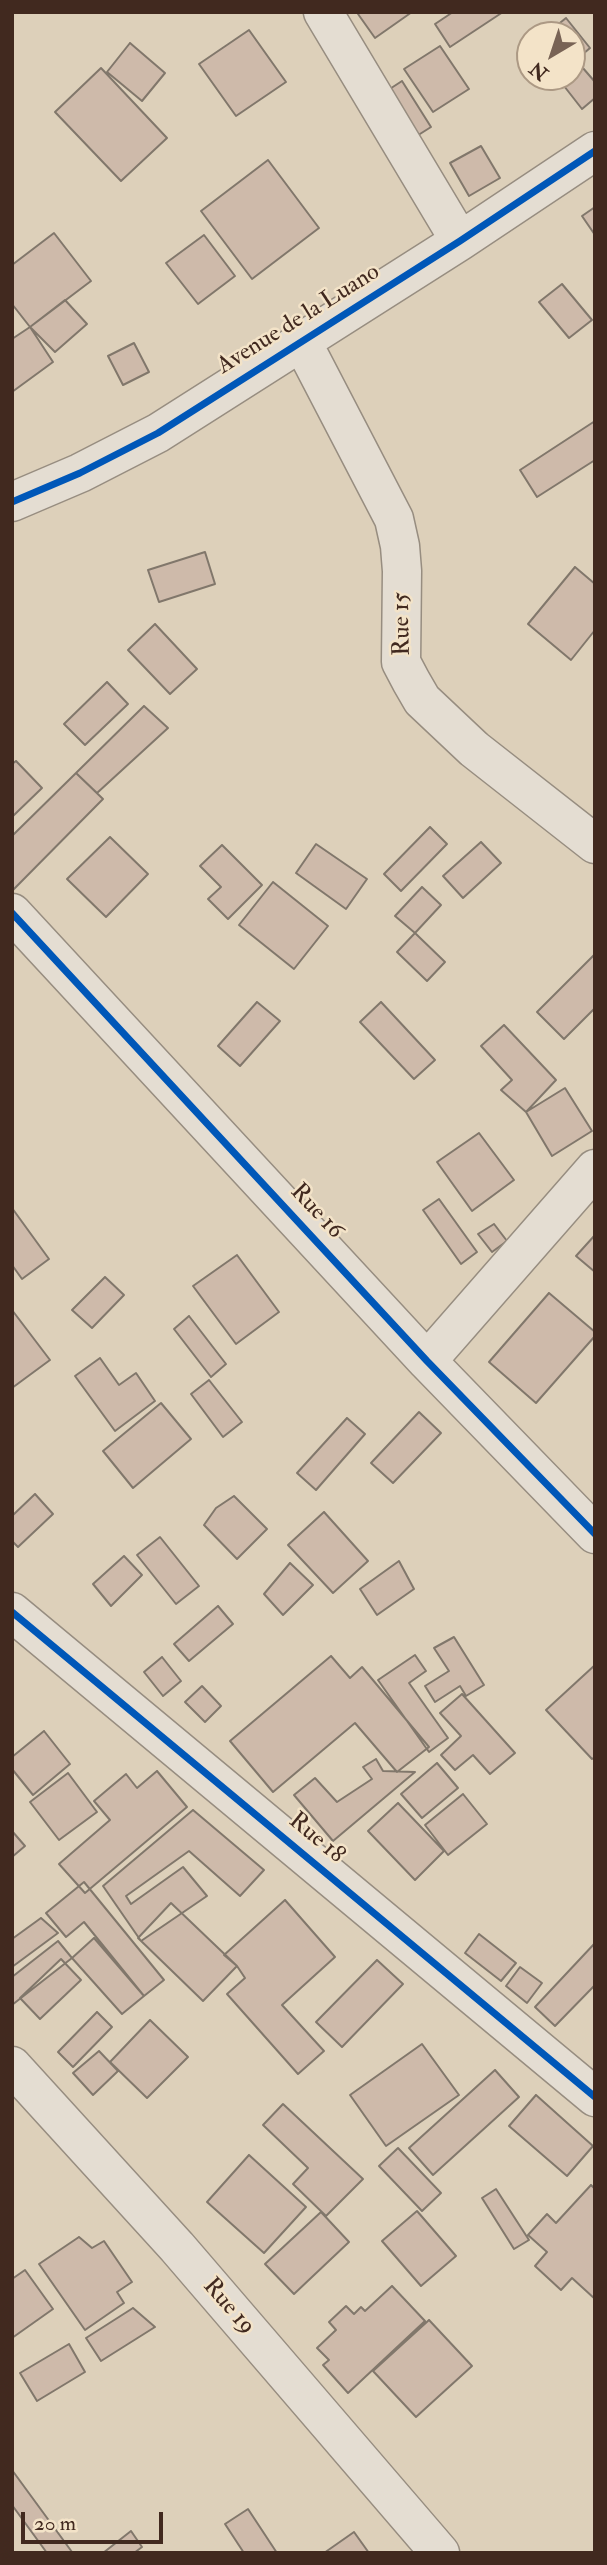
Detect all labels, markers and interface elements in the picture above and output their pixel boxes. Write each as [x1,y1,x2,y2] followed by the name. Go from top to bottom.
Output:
[516,21,586,91] north arrow
[525,56,553,85] text: N
[212,258,386,382] street label: Avenue de la Luano
[388,592,418,656] street label: Rue 15
[283,1178,349,1246] street label: Rue 16
[282,1807,350,1871] street label: Rue 18
[196,2273,260,2341] street label: Rue 19
[24,2498,166,2542] scale bar
[34,2510,76,2537] text: 20 m

